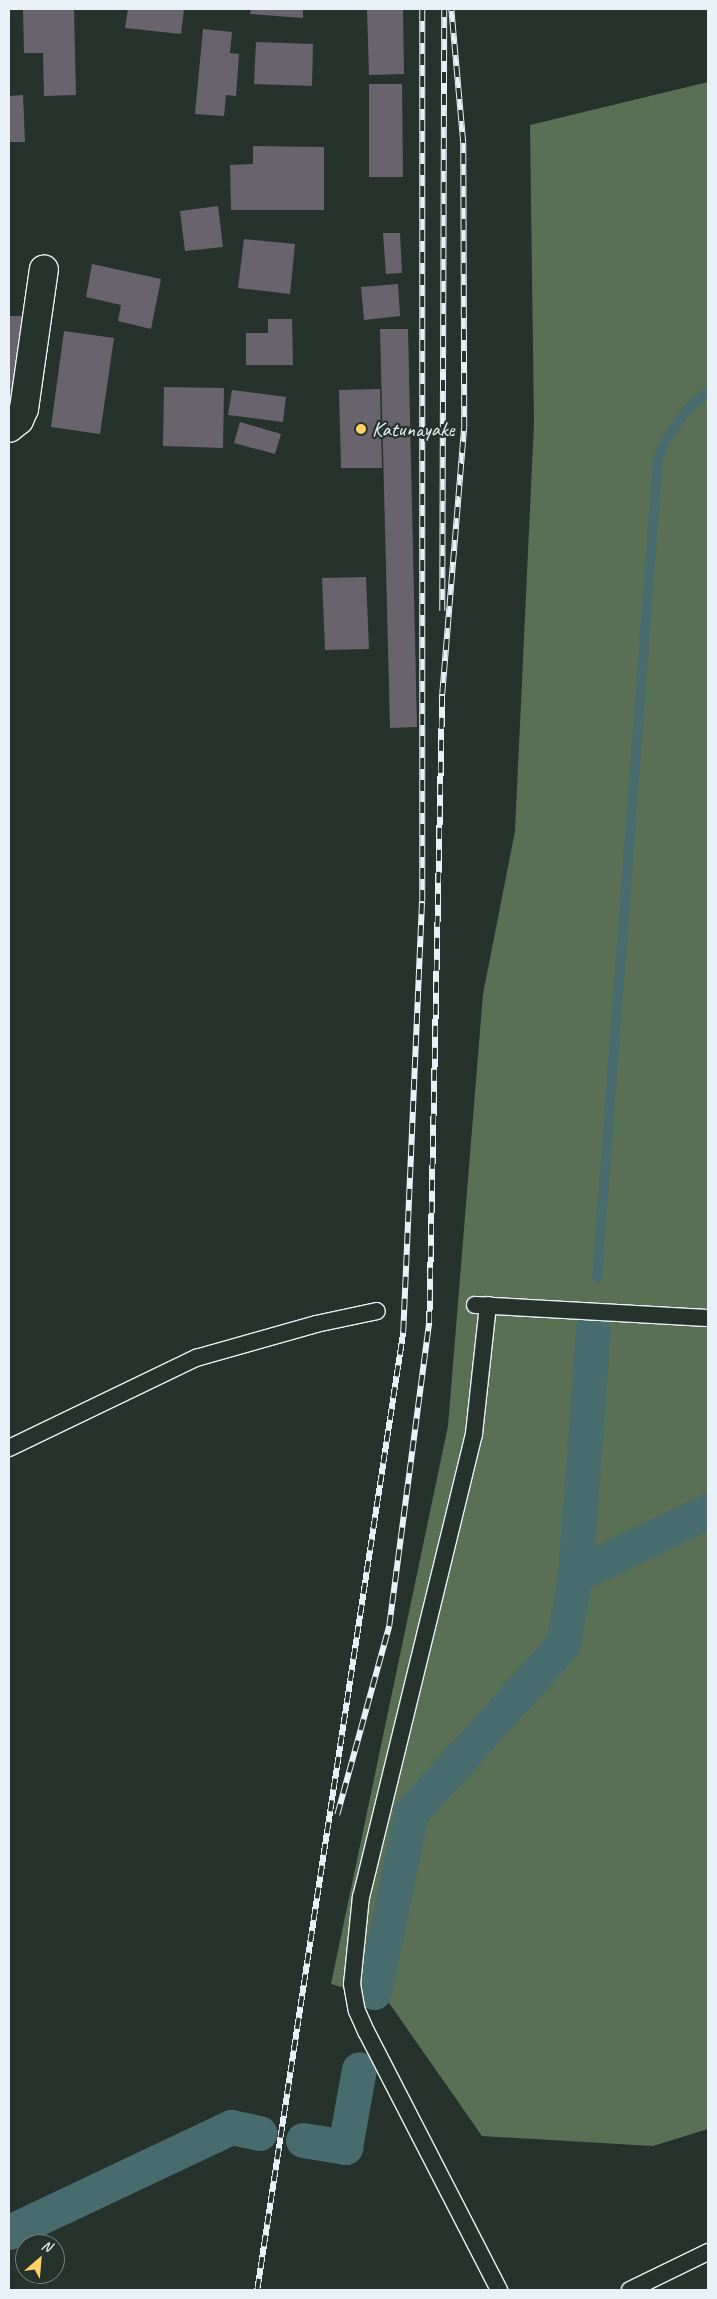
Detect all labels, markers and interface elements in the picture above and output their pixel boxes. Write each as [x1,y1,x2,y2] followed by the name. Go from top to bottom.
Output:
[372,416,454,442] place label: Katunayake
[354,422,368,436] marker: Katunayake
[15,2234,65,2284] north arrow
[39,2237,54,2256] text: N

